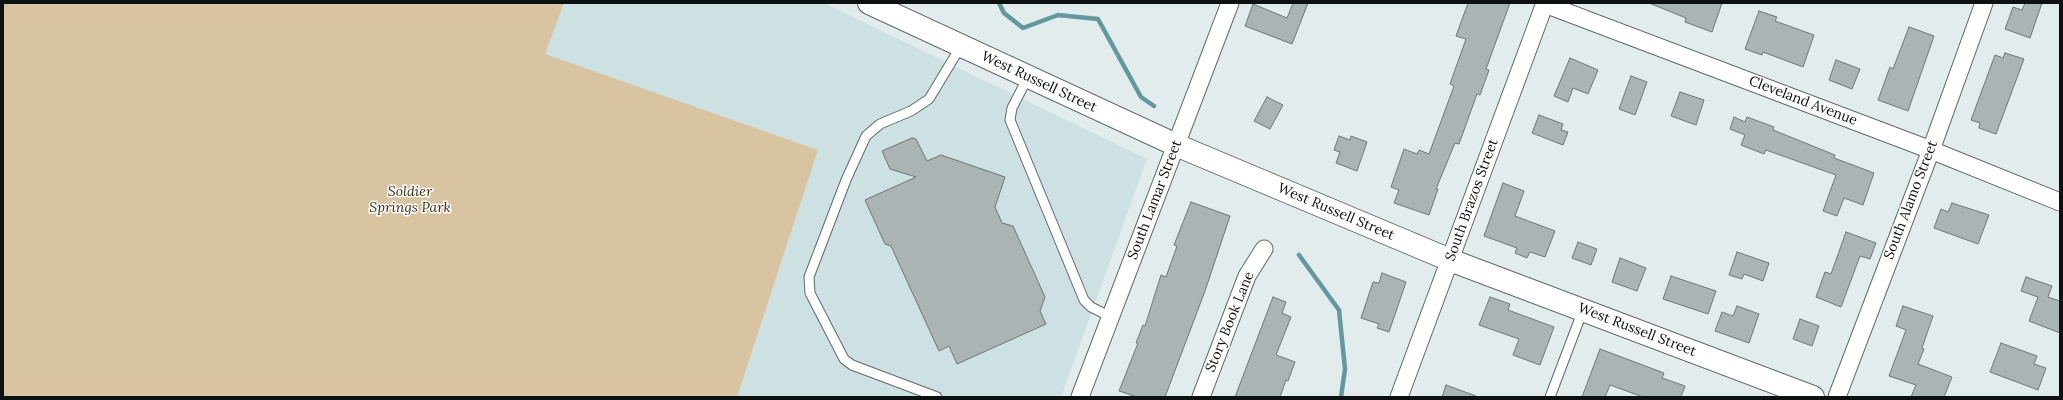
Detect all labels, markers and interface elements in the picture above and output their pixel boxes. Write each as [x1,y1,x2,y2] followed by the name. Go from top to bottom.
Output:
[979,48,1099,116] street label: West Russell Street
[1746,73,1860,129] street label: Cleveland Avenue
[1442,137,1502,263] street label: South Brazos Street
[1124,138,1186,262] street label: South Lamar Street
[1881,138,1941,262] street label: South Alamo Street
[1275,180,1397,244] street label: West Russell Street
[369,184,451,216] park label: Soldier Springs Park
[1202,269,1258,375] street label: Story Book Lane
[1576,300,1698,360] street label: West Russell Street

